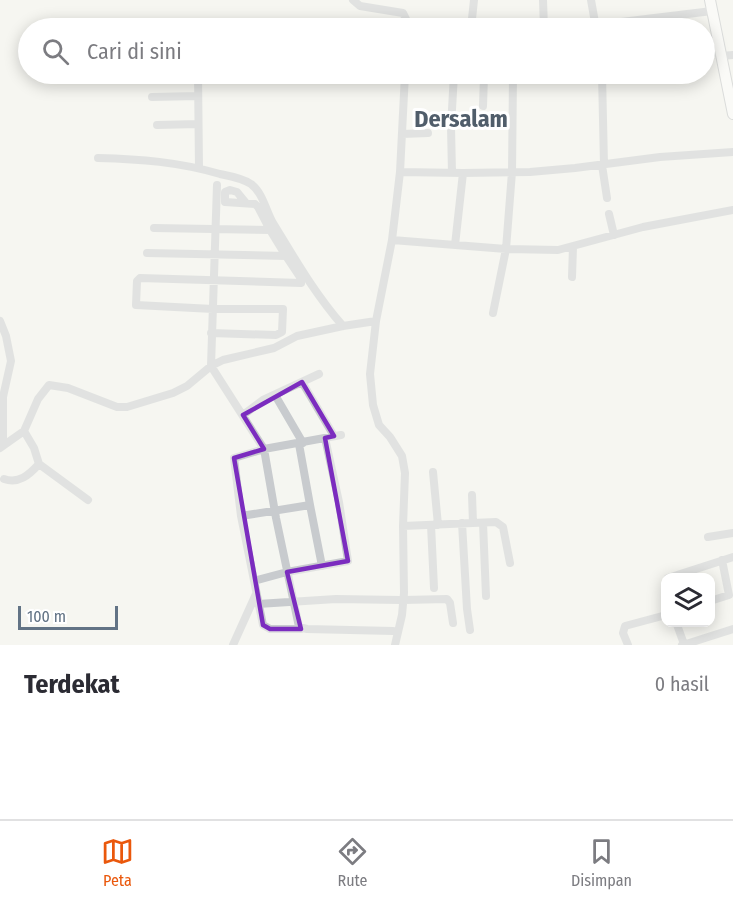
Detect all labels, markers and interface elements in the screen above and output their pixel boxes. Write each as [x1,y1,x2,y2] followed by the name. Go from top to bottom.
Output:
[18,18,715,84] search box
[39,35,72,68] icon: search
[87,38,182,65] text: Cari di sini
[414,105,508,133] district label: Dersalam
[661,573,715,627] map controls
[661,573,715,627] button: layers
[18,603,118,630] scale bar
[27,607,66,626] text: 100 m
[24,669,120,700] text: Terdekat
[655,672,709,696] text: 0 hasil
[101,835,134,890] tab: Peta
[336,835,369,890] tab: Rute
[571,835,632,890] tab: Disimpan

